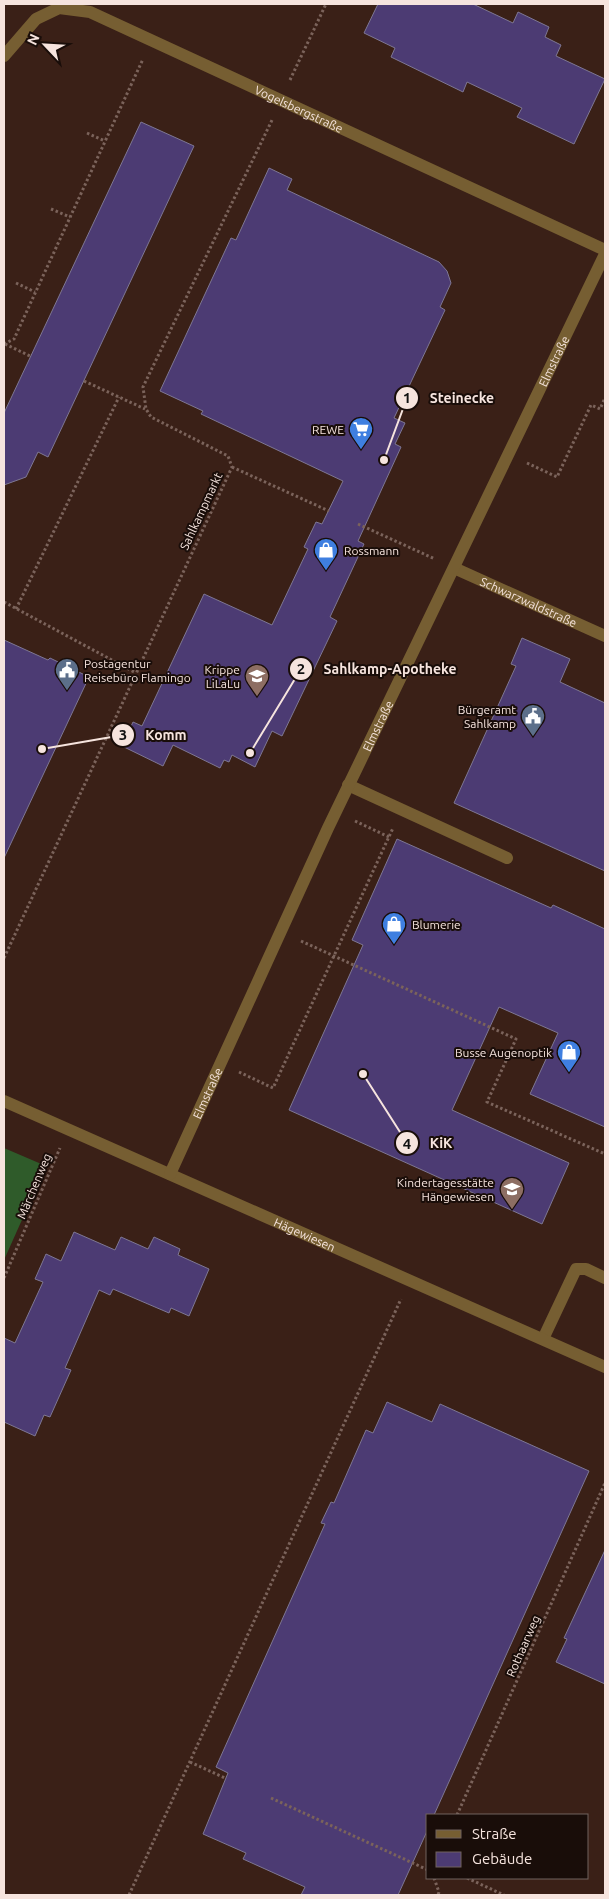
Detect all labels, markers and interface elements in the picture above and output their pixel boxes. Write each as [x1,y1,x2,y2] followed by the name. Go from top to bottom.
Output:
[20,20,70,70] north arrow
[24,31,43,48] text: N
[253,83,345,135] street label: Vogelsbergstraße
[536,333,571,388] street label: Elmstraße
[394,383,504,412] callout: Steinecke
[403,389,411,406] text: 1
[430,390,494,406] text: Steinecke
[348,416,374,450] supermarket icon: REWE
[312,423,344,436] place label: REWE
[177,470,225,552] street label: Sahlkampmarkt
[313,537,339,571] shop icon: Rossmann
[344,544,399,557] place label: Rossmann
[478,574,579,629] street label: Schwarzwaldstraße
[288,654,466,683] callout: Sahlkamp-Apotheke
[54,657,80,691] public building icon: Postagentur Reisebüro Flamingo
[84,657,191,684] place label: Postagentur Reisebüro Flamingo
[297,660,305,677] text: 2
[323,661,457,677] text: Sahlkamp-Apotheke
[205,663,240,690] place label: Krippe LiLaLu
[244,663,270,697] school or university icon: Krippe LiLaLu
[360,698,395,753] street label: Elmstraße
[458,703,516,730] place label: Bürgeramt Sahlkamp
[520,703,546,737] public building icon: Bürgeramt Sahlkamp
[111,720,197,749] callout: Komm
[119,726,127,743] text: 3
[145,727,187,743] text: Komm
[381,911,407,945] shop icon: Blumerie
[412,918,461,931] place label: Blumerie
[556,1039,582,1073] shop icon: Busse Augenoptik
[455,1046,552,1059] place label: Busse Augenoptik
[190,1065,224,1121] street label: Elmstraße
[395,1129,462,1158] callout: KiK
[403,1135,411,1152] text: 4
[430,1135,453,1151] text: KiK
[14,1151,54,1221] street label: Märchenweg
[397,1176,494,1203] place label: Kindertagesstätte Hängewiesen
[499,1176,525,1210] school or university icon: Kindertagesstätte Hängewiesen
[272,1215,337,1253] street label: Hägewiesen
[504,1613,542,1679] street label: Rothaarweg
[426,1814,589,1879] legend
[472,1825,516,1842] text: Straße
[472,1850,532,1867] text: Gebäude

